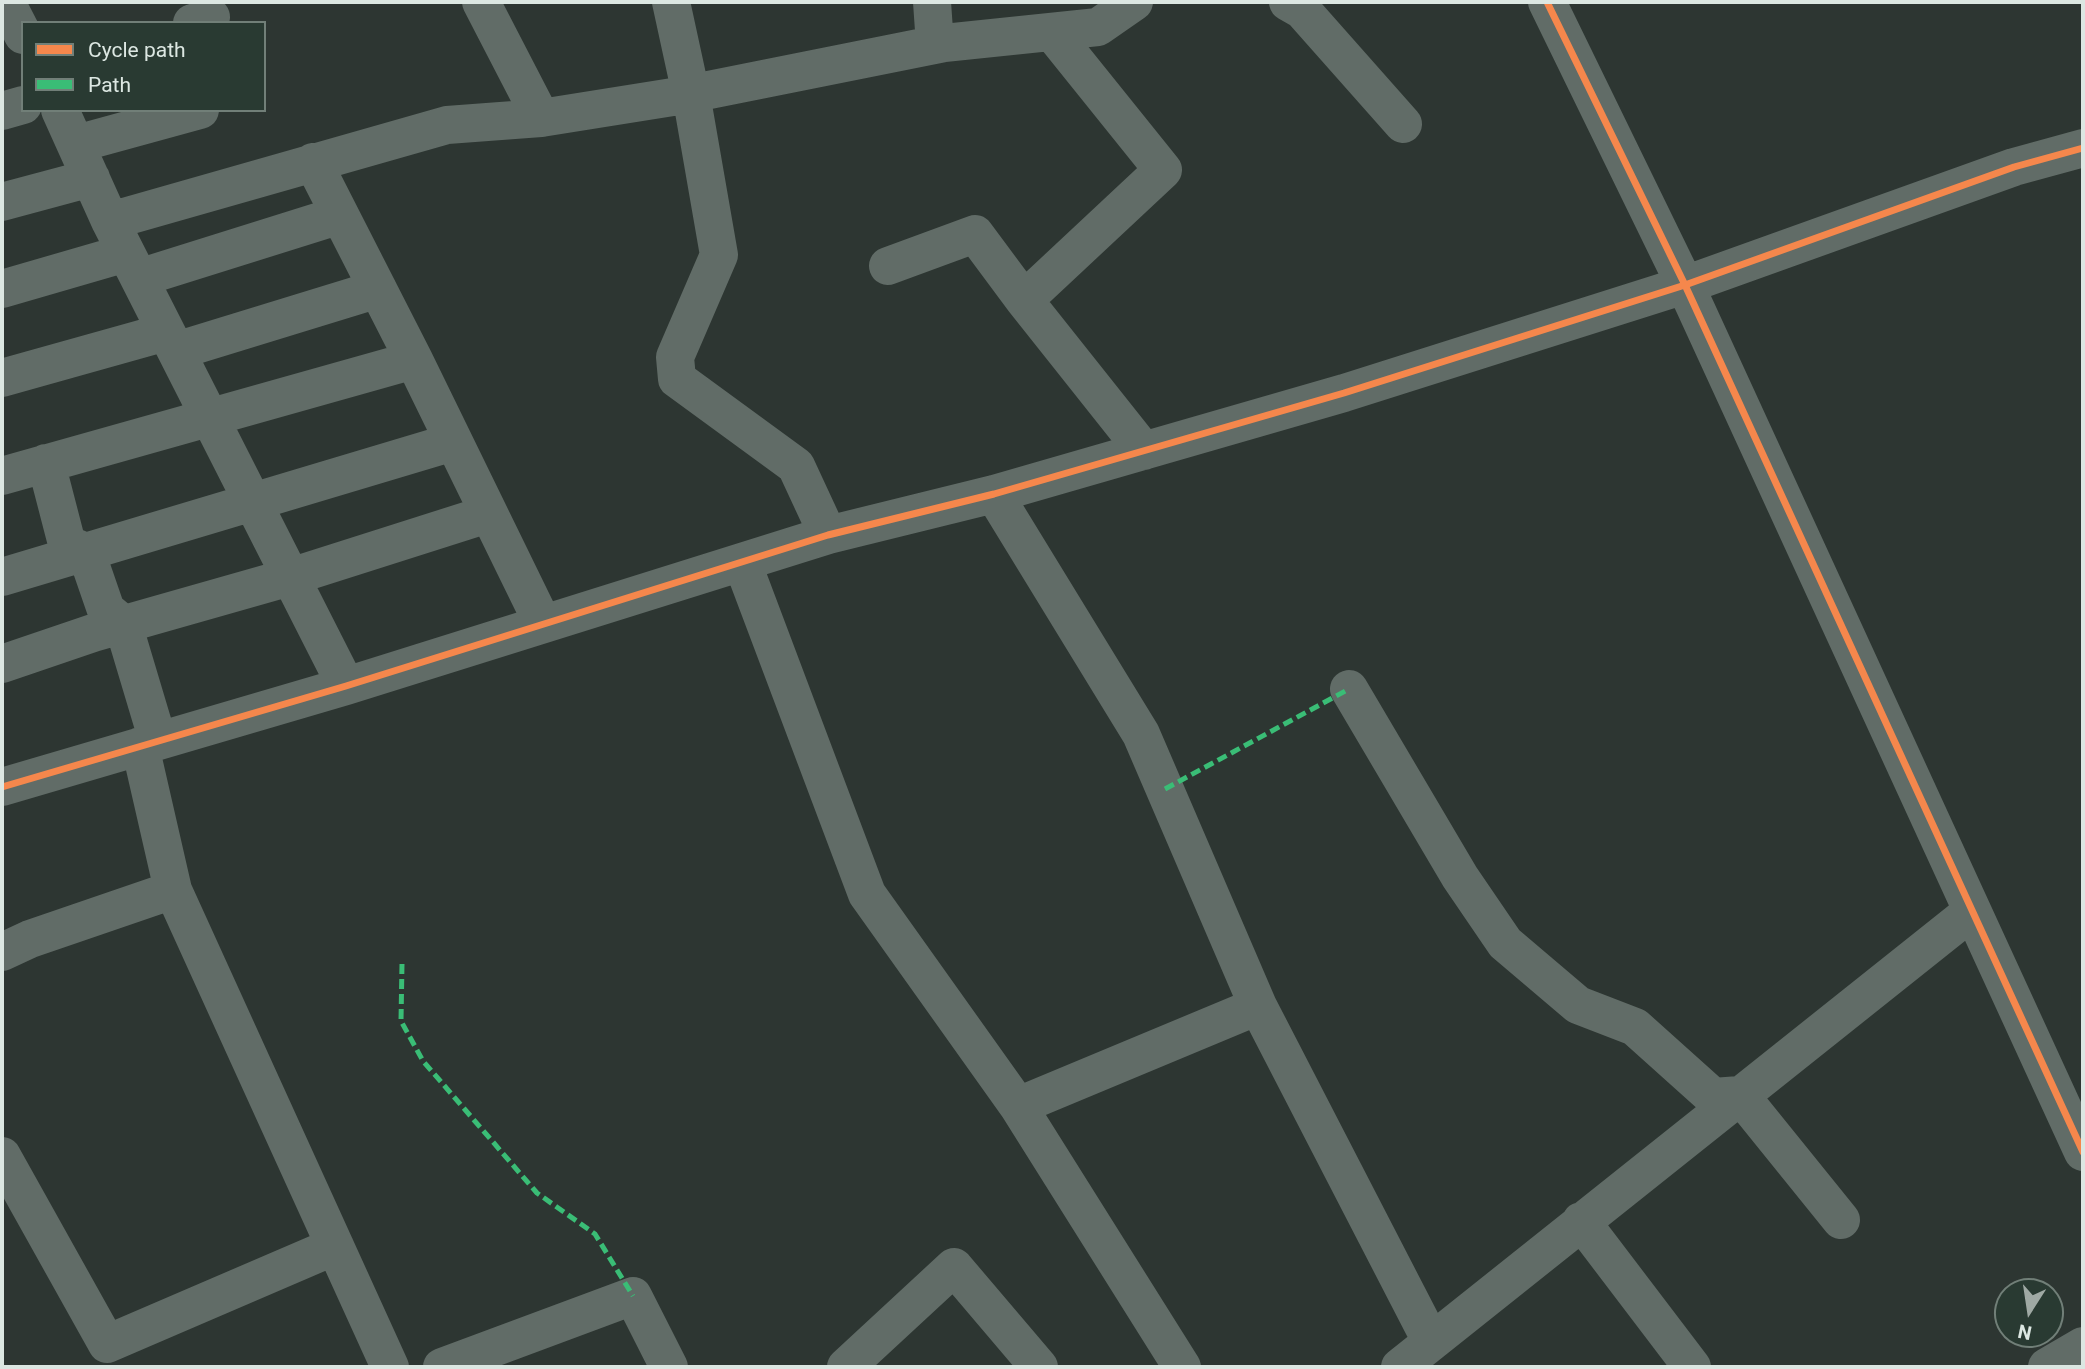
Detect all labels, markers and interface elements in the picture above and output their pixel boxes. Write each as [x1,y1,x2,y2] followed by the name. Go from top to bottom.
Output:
[21,21,266,112] legend
[88,38,186,62] text: Cycle path
[88,73,131,97] text: Path
[1994,1278,2064,1348] north arrow
[2016,1319,2034,1345] text: N

